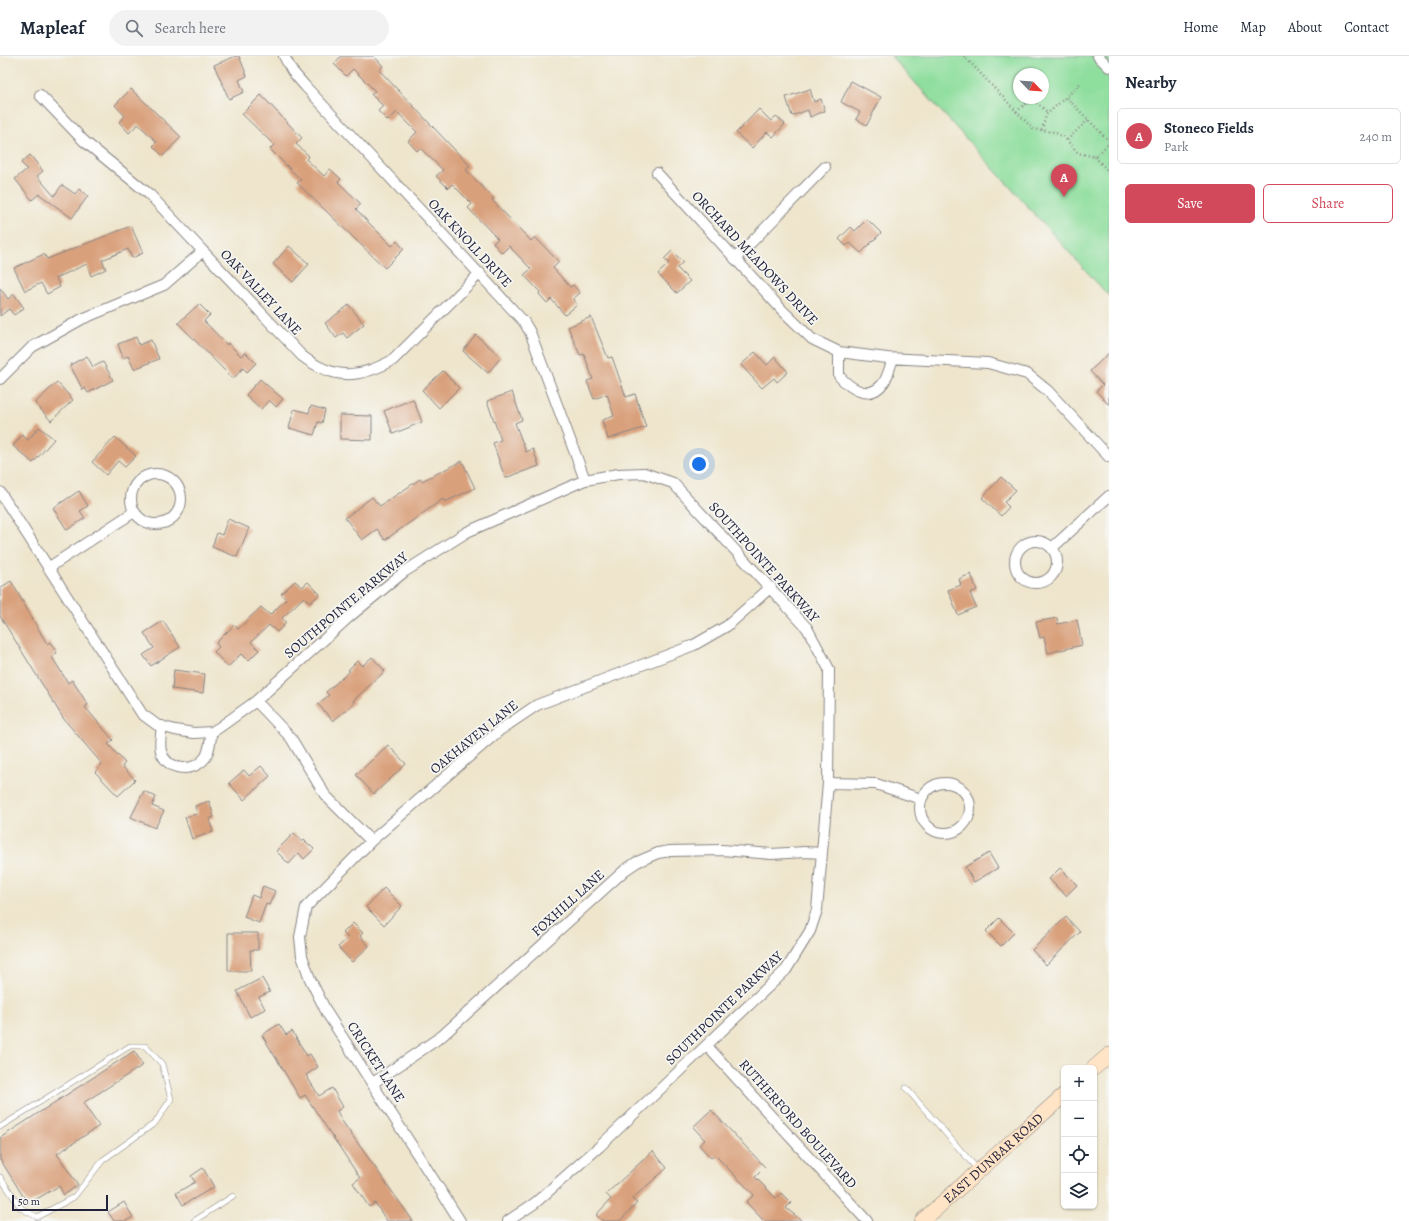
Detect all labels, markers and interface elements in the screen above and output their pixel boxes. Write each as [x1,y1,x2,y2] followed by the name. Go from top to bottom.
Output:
[109,10,389,46] search box
[20,15,85,41] text: Mapleaf
[123,17,145,39] icon: search
[155,18,226,38] text: Search here
[1183,18,1218,37] text: Home
[1240,18,1266,37] text: Map
[1288,18,1322,37] text: About
[1344,18,1389,37] text: Contact
[1013,68,1049,104] north arrow
[1125,71,1176,94] text: Nearby
[1164,118,1254,138] text: Stoneco Fields
[1135,128,1143,145] text: A
[1360,128,1392,145] text: 240 m
[1164,138,1188,155] text: Park
[1051,164,1077,197] pin: A
[1125,184,1255,223] button: Save
[1263,184,1393,223] button: Share
[688,187,822,329] street label: ORCHARD MEADOWS DRIVE
[424,195,516,291] street label: OAK KNOLL DRIVE
[216,245,306,339] street label: OAK VALLEY LANE
[689,454,709,474] your location
[705,498,824,627] street label: SOUTHPOINTE PARKWAY
[280,547,412,663] street label: SOUTHPOINTE PARKWAY
[426,696,522,778] street label: OAKHAVEN LANE
[527,865,609,941] street label: FOXHILL LANE
[661,947,787,1069] street label: SOUTHPOINTE PARKWAY
[343,1018,409,1106] street label: CRICKET LANE
[735,1055,861,1193] street label: RUTHERFORD BOULEVARD
[1061,1065,1097,1209] map controls
[1061,1065,1097,1101] button: +
[1061,1101,1097,1137] button: −
[939,1108,1047,1207] street label: EAST DUNBAR ROAD
[1061,1137,1097,1173] button: locate
[1061,1173,1097,1209] button: layers
[12,1193,108,1212] scale bar
[18,1194,40,1209] text: 50 m

